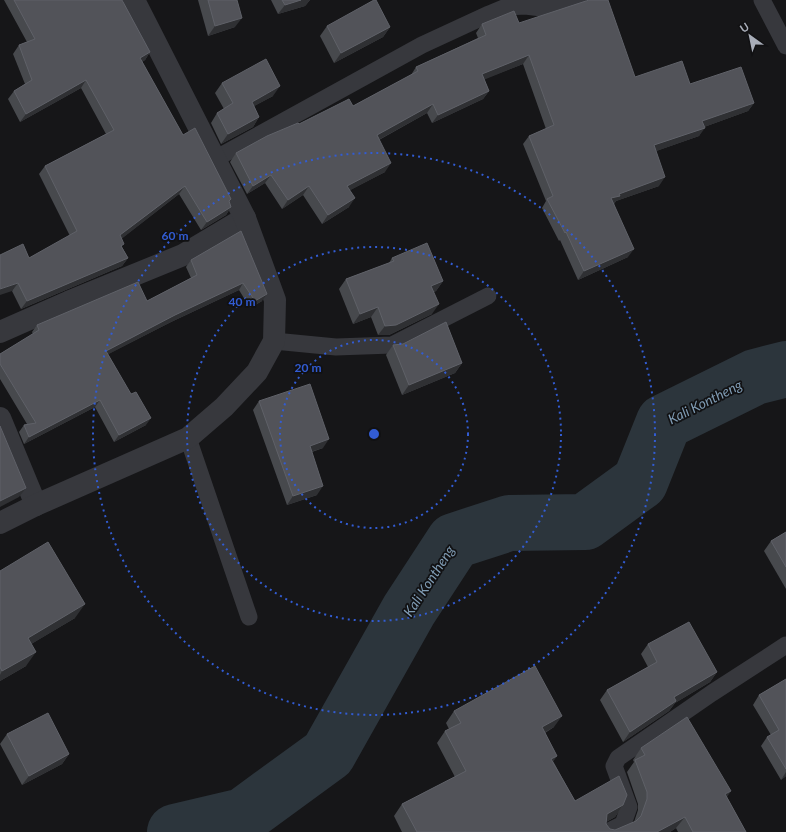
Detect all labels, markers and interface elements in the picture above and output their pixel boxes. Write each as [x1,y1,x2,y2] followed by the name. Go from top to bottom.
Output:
[730,16,770,56] north arrow
[737,20,751,35] text: U
[162,228,188,243] text: 60 m
[229,294,255,309] text: 40 m
[295,360,321,375] text: 20 m
[665,375,745,428] water label: Kali Kontheng
[367,427,381,441] centre of rings
[399,542,458,619] water label: Kali Kontheng

